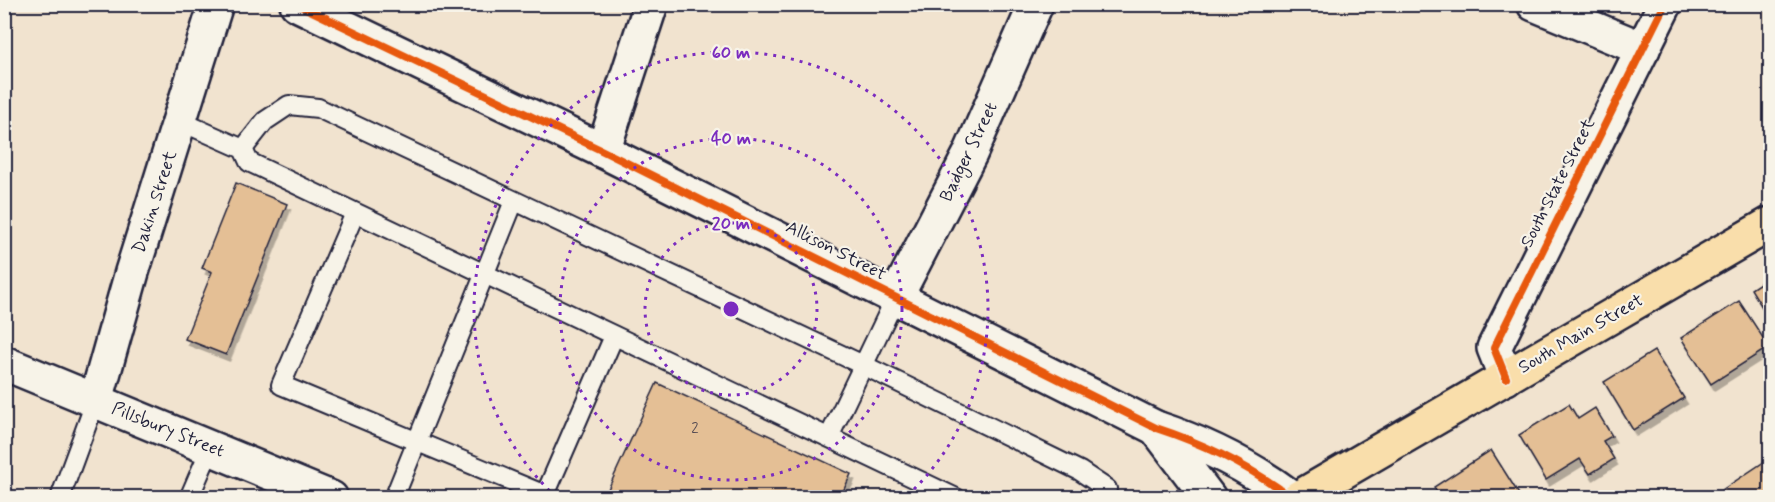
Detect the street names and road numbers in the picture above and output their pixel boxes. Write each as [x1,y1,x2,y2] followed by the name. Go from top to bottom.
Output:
[935,98,1004,206] street label: Badger Street
[1515,114,1601,252] street label: South State Street
[127,147,183,256] street label: Dakin Street
[782,215,890,287] street label: Allison Street
[1514,288,1648,380] street label: South Main Street
[108,396,228,464] street label: Pillsbury Street

